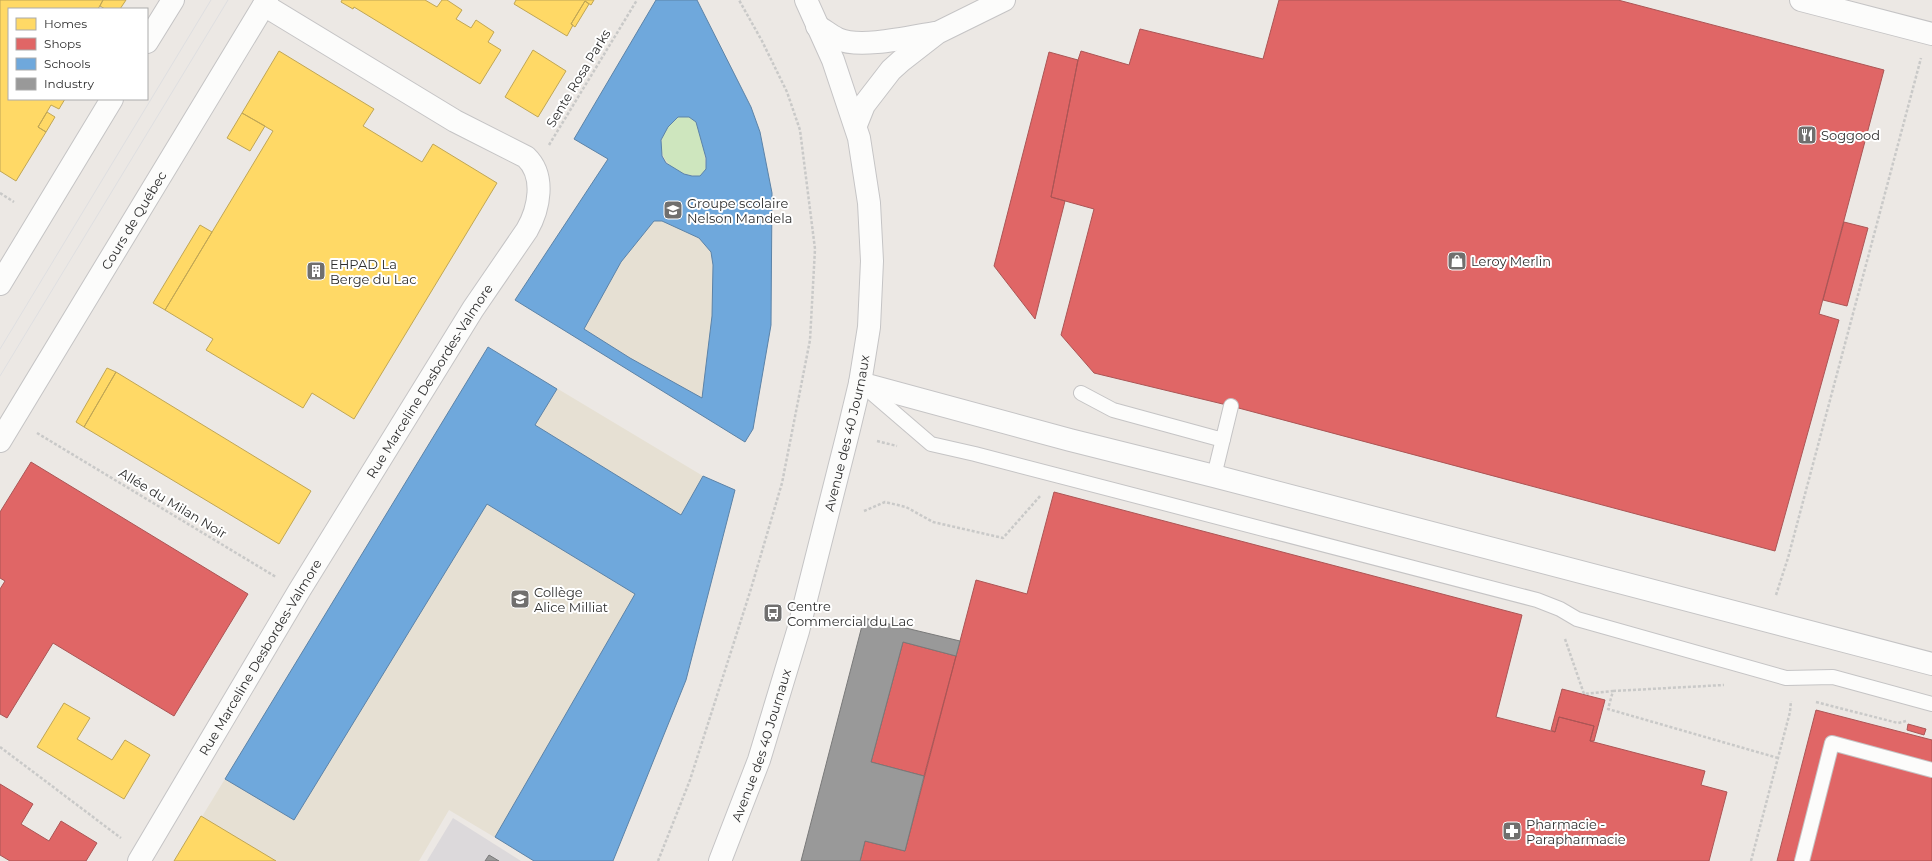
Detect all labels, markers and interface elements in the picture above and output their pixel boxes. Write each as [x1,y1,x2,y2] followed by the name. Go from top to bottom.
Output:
[8,8,148,100] legend
[44,16,87,31] text: Homes
[542,26,614,130] street label: Sente Rosa Parks
[44,36,81,51] text: Shops
[44,56,90,71] text: Schools
[44,76,94,91] text: Industry
[1796,124,1818,146] restaurant icon: Soggood
[1821,127,1880,143] place label: Soggood
[98,168,170,273] street label: Cours de Québec
[687,195,792,226] place label: Groupe scolaire Nelson Mandela
[662,199,684,221] school or university icon: Groupe scolaire Nelson Mandela
[1446,250,1468,272] shop icon: Leroy Merlin
[1471,253,1551,269] place label: Leroy Merlin
[330,256,416,287] place label: EHPAD La Berge du Lac
[305,260,327,282] building icon: EHPAD La Berge du Lac
[363,281,496,481] street label: Rue Marceline Desbordes-Valmore
[821,354,872,513] street label: Avenue des 40 Journaux
[116,464,230,542] street label: Allée du Milan Noir
[195,556,325,758] street label: Rue Marceline Desbordes-Valmore
[534,584,608,615] place label: Collège Alice Milliat
[509,588,531,610] school or university icon: Collège Alice Milliat
[787,598,913,629] place label: Centre Commercial du Lac
[762,602,784,624] bus stop icon: Centre Commercial du Lac
[728,667,794,824] street label: Avenue des 40 Journaux
[1526,816,1626,847] place label: Pharmacie - Parapharmacie
[1501,820,1523,842] pharmacy icon: Pharmacie - Parapharmacie

